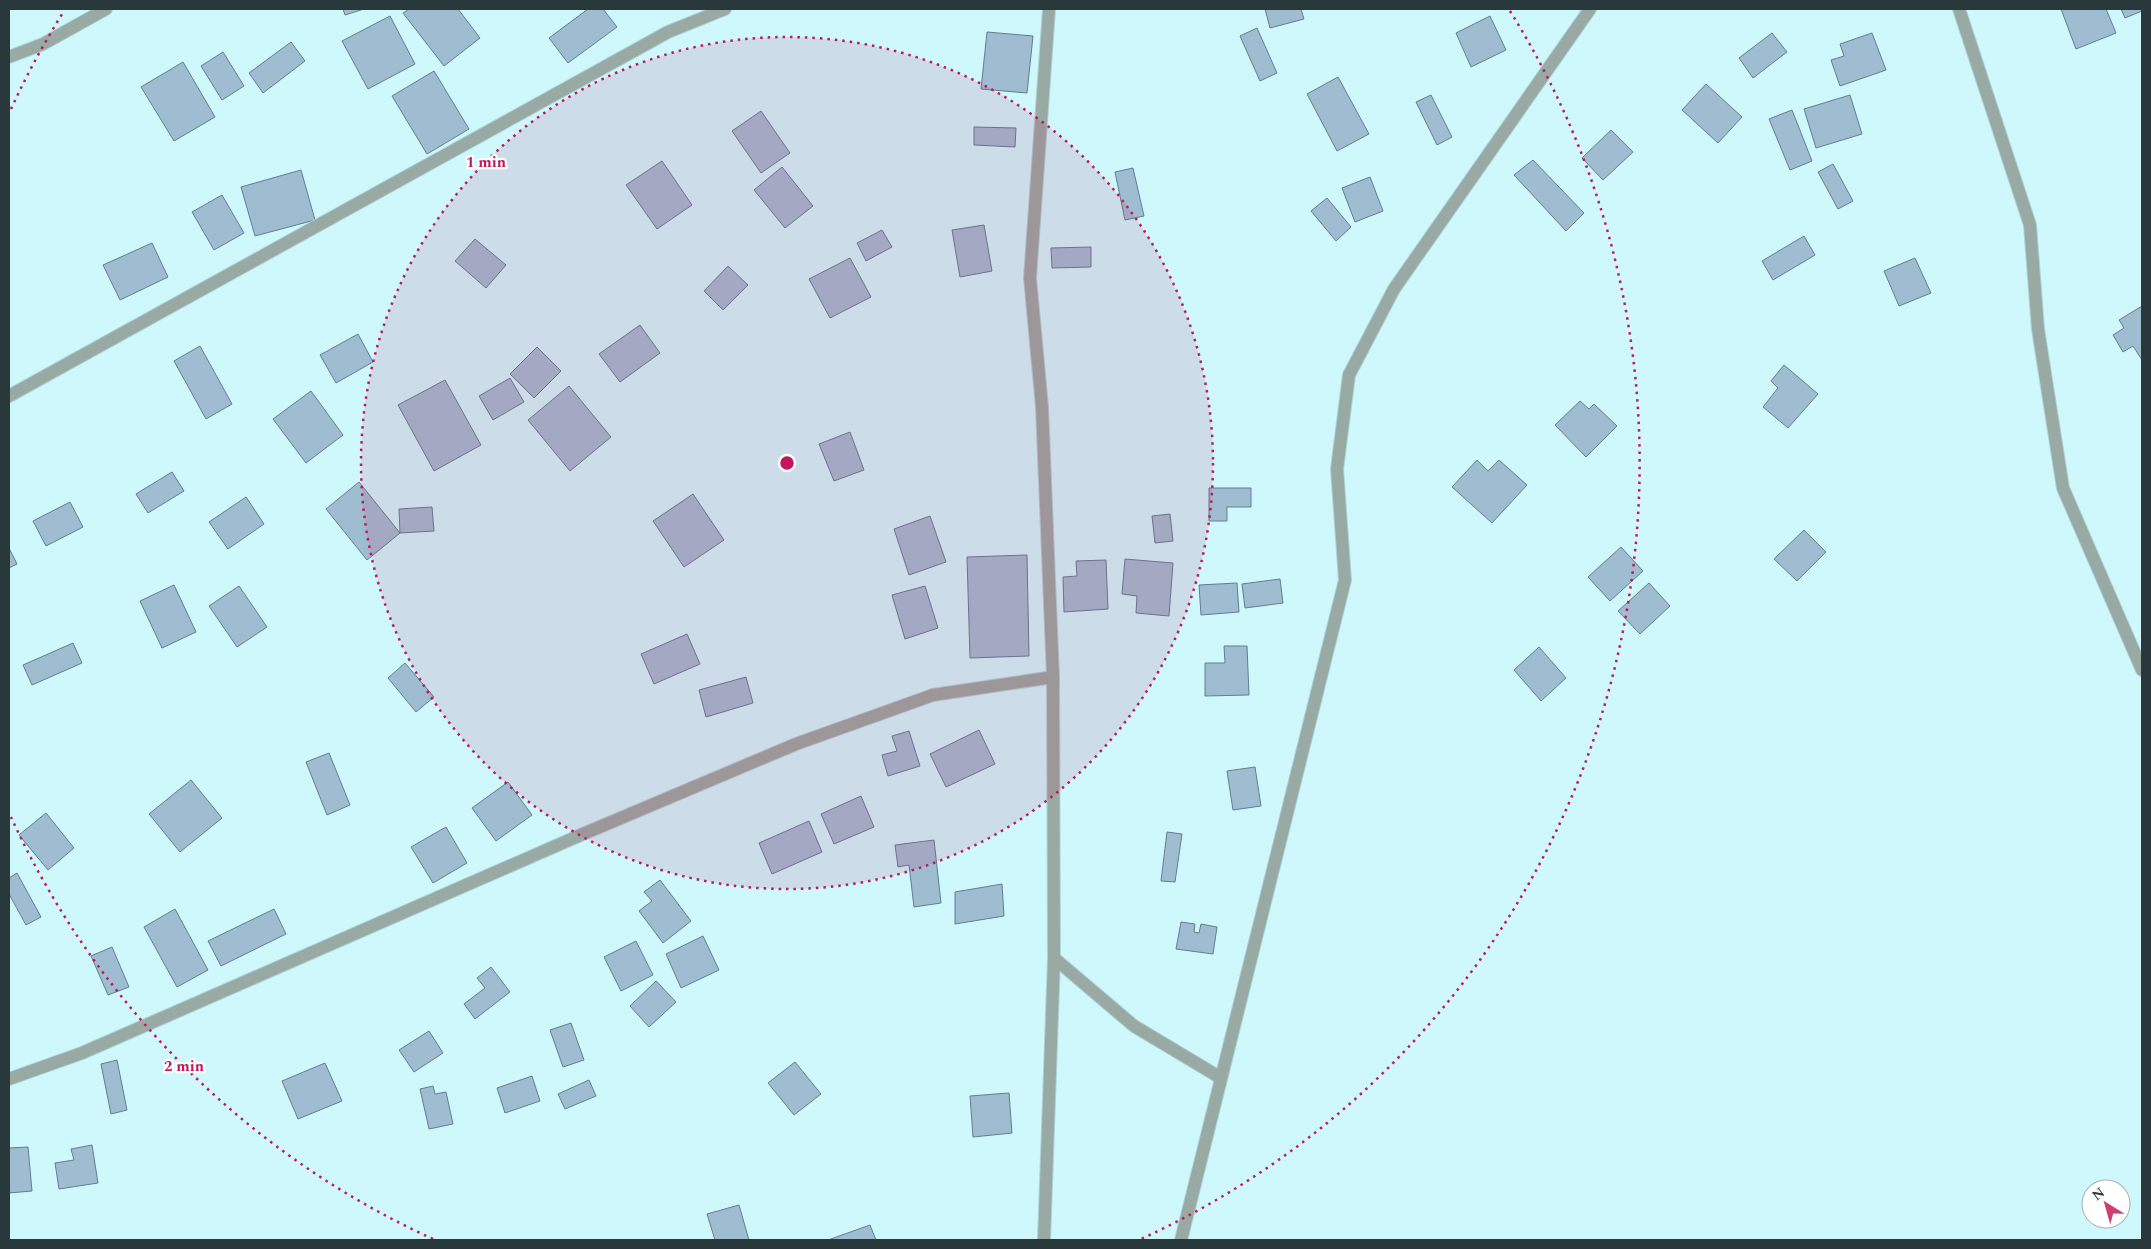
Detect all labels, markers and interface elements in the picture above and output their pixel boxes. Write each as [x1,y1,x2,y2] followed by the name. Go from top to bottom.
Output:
[466,151,506,174] text: 1 min
[778,454,796,472] centre of rings
[164,1055,204,1078] text: 2 min
[2081,1179,2131,1229] north arrow
[2088,1182,2109,1206] text: N

